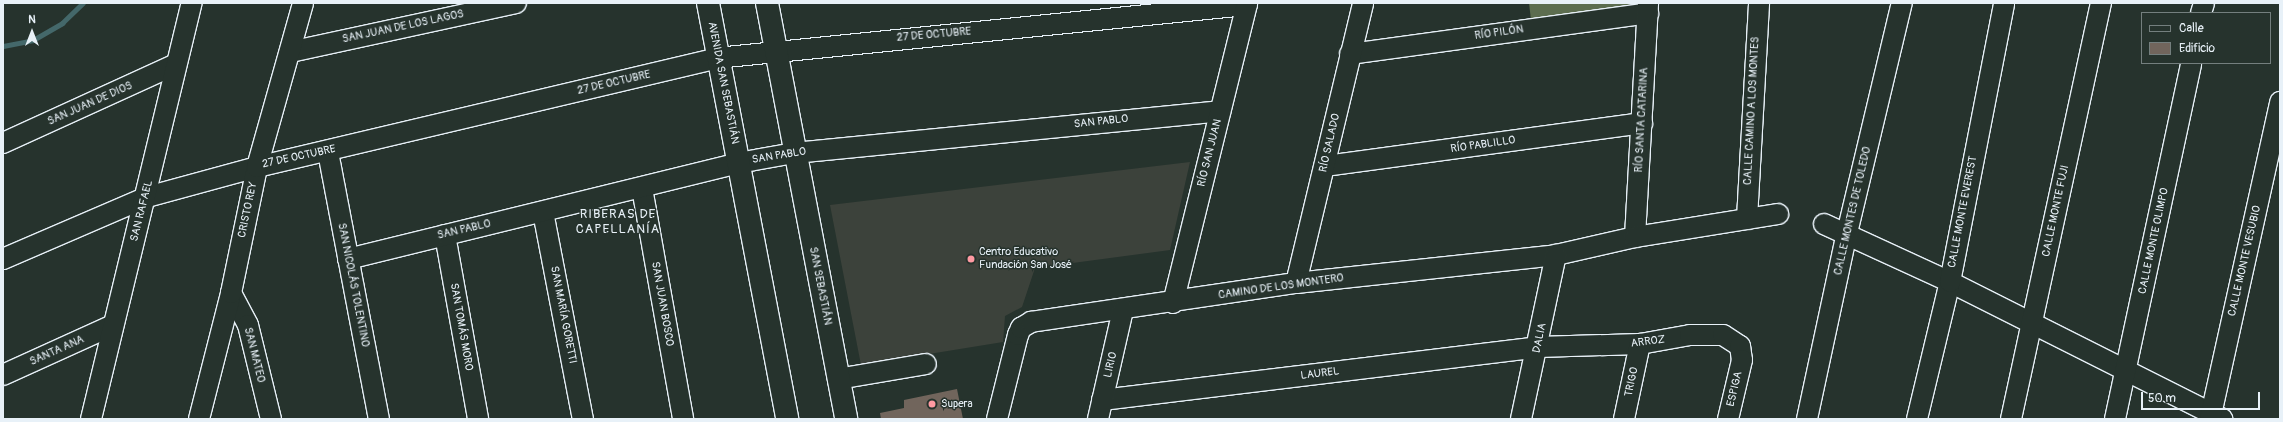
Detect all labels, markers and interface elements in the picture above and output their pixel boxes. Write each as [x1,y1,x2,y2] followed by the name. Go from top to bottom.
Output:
[341,8,465,46] street label: SAN JUAN DE LOS LAGOS
[12,12,52,52] north arrow
[2141,12,2271,64] legend
[28,13,36,26] text: N
[705,21,741,145] street label: AVENIDA SAN SEBASTIÁN
[2179,21,2204,36] text: Calle
[1474,23,1524,43] street label: RÍO PILÓN
[896,25,972,45] street label: 27 DE OCTUBRE
[1742,37,1762,185] street label: CALLE CAMINO A LOS MONTES
[2179,41,2215,56] text: Edificio
[1633,67,1651,173] street label: RÍO SANTA CATARINA
[576,68,652,98] street label: 27 DE OCTUBRE
[46,79,134,129] street label: SAN JUAN DE DIOS
[1317,112,1343,174] street label: RÍO SALADO
[1073,113,1129,131] street label: SAN PABLO
[1195,118,1225,188] street label: RÍO SAN JUAN
[1450,134,1516,156] street label: RÍO PABLILLO
[261,143,337,171] street label: 27 DE OCTUBRE
[751,145,807,167] street label: SAN PABLO
[1832,146,1874,276] street label: CALLE MONTES DE TOLEDO
[1946,155,1980,269] street label: CALLE MONTE EVEREST
[2040,164,2072,258] street label: CALLE MONTE FUJI
[128,179,156,243] street label: SAN RAFAEL
[236,181,260,239] street label: CRISTO REY
[2136,187,2172,295] street label: CALLE MONTE OLIMPO
[2226,204,2264,318] street label: CALLE MONTE VESUBIO
[576,207,660,238] district label: RIBERAS DE CAPELLANÍA
[436,217,492,243] street label: SAN PABLO
[335,222,371,348] street label: SAN NICOLÁS TOLENTINO
[806,246,834,326] street label: SAN SEBASTIÁN
[979,246,1072,272] place label: Centro Educativo Fundación San José
[966,254,976,264] marker: Centro Educativo Fundación San José
[648,261,676,347] street label: SAN JUAN BOSCO
[547,265,579,365] street label: SAN MARÍA GORETTI
[1218,272,1344,302] street label: CAMINO DE LOS MONTERO
[447,282,475,372] street label: SAN TOMÁS MORO
[1530,322,1550,354] street label: DALIA
[241,326,267,384] street label: SAN MATEO
[28,333,86,369] street label: SANTA ANA
[1630,333,1666,351] street label: ARROZ
[1102,351,1120,379] street label: LIRIO
[1300,365,1340,383] street label: LAUREL
[1622,366,1642,398] street label: TRIGO
[1725,370,1745,408] street label: ESPIGA
[2143,384,2262,410] scale bar
[2148,391,2176,406] text: 50 m
[941,397,973,411] place label: Supera
[926,398,938,410] marker: Supera

